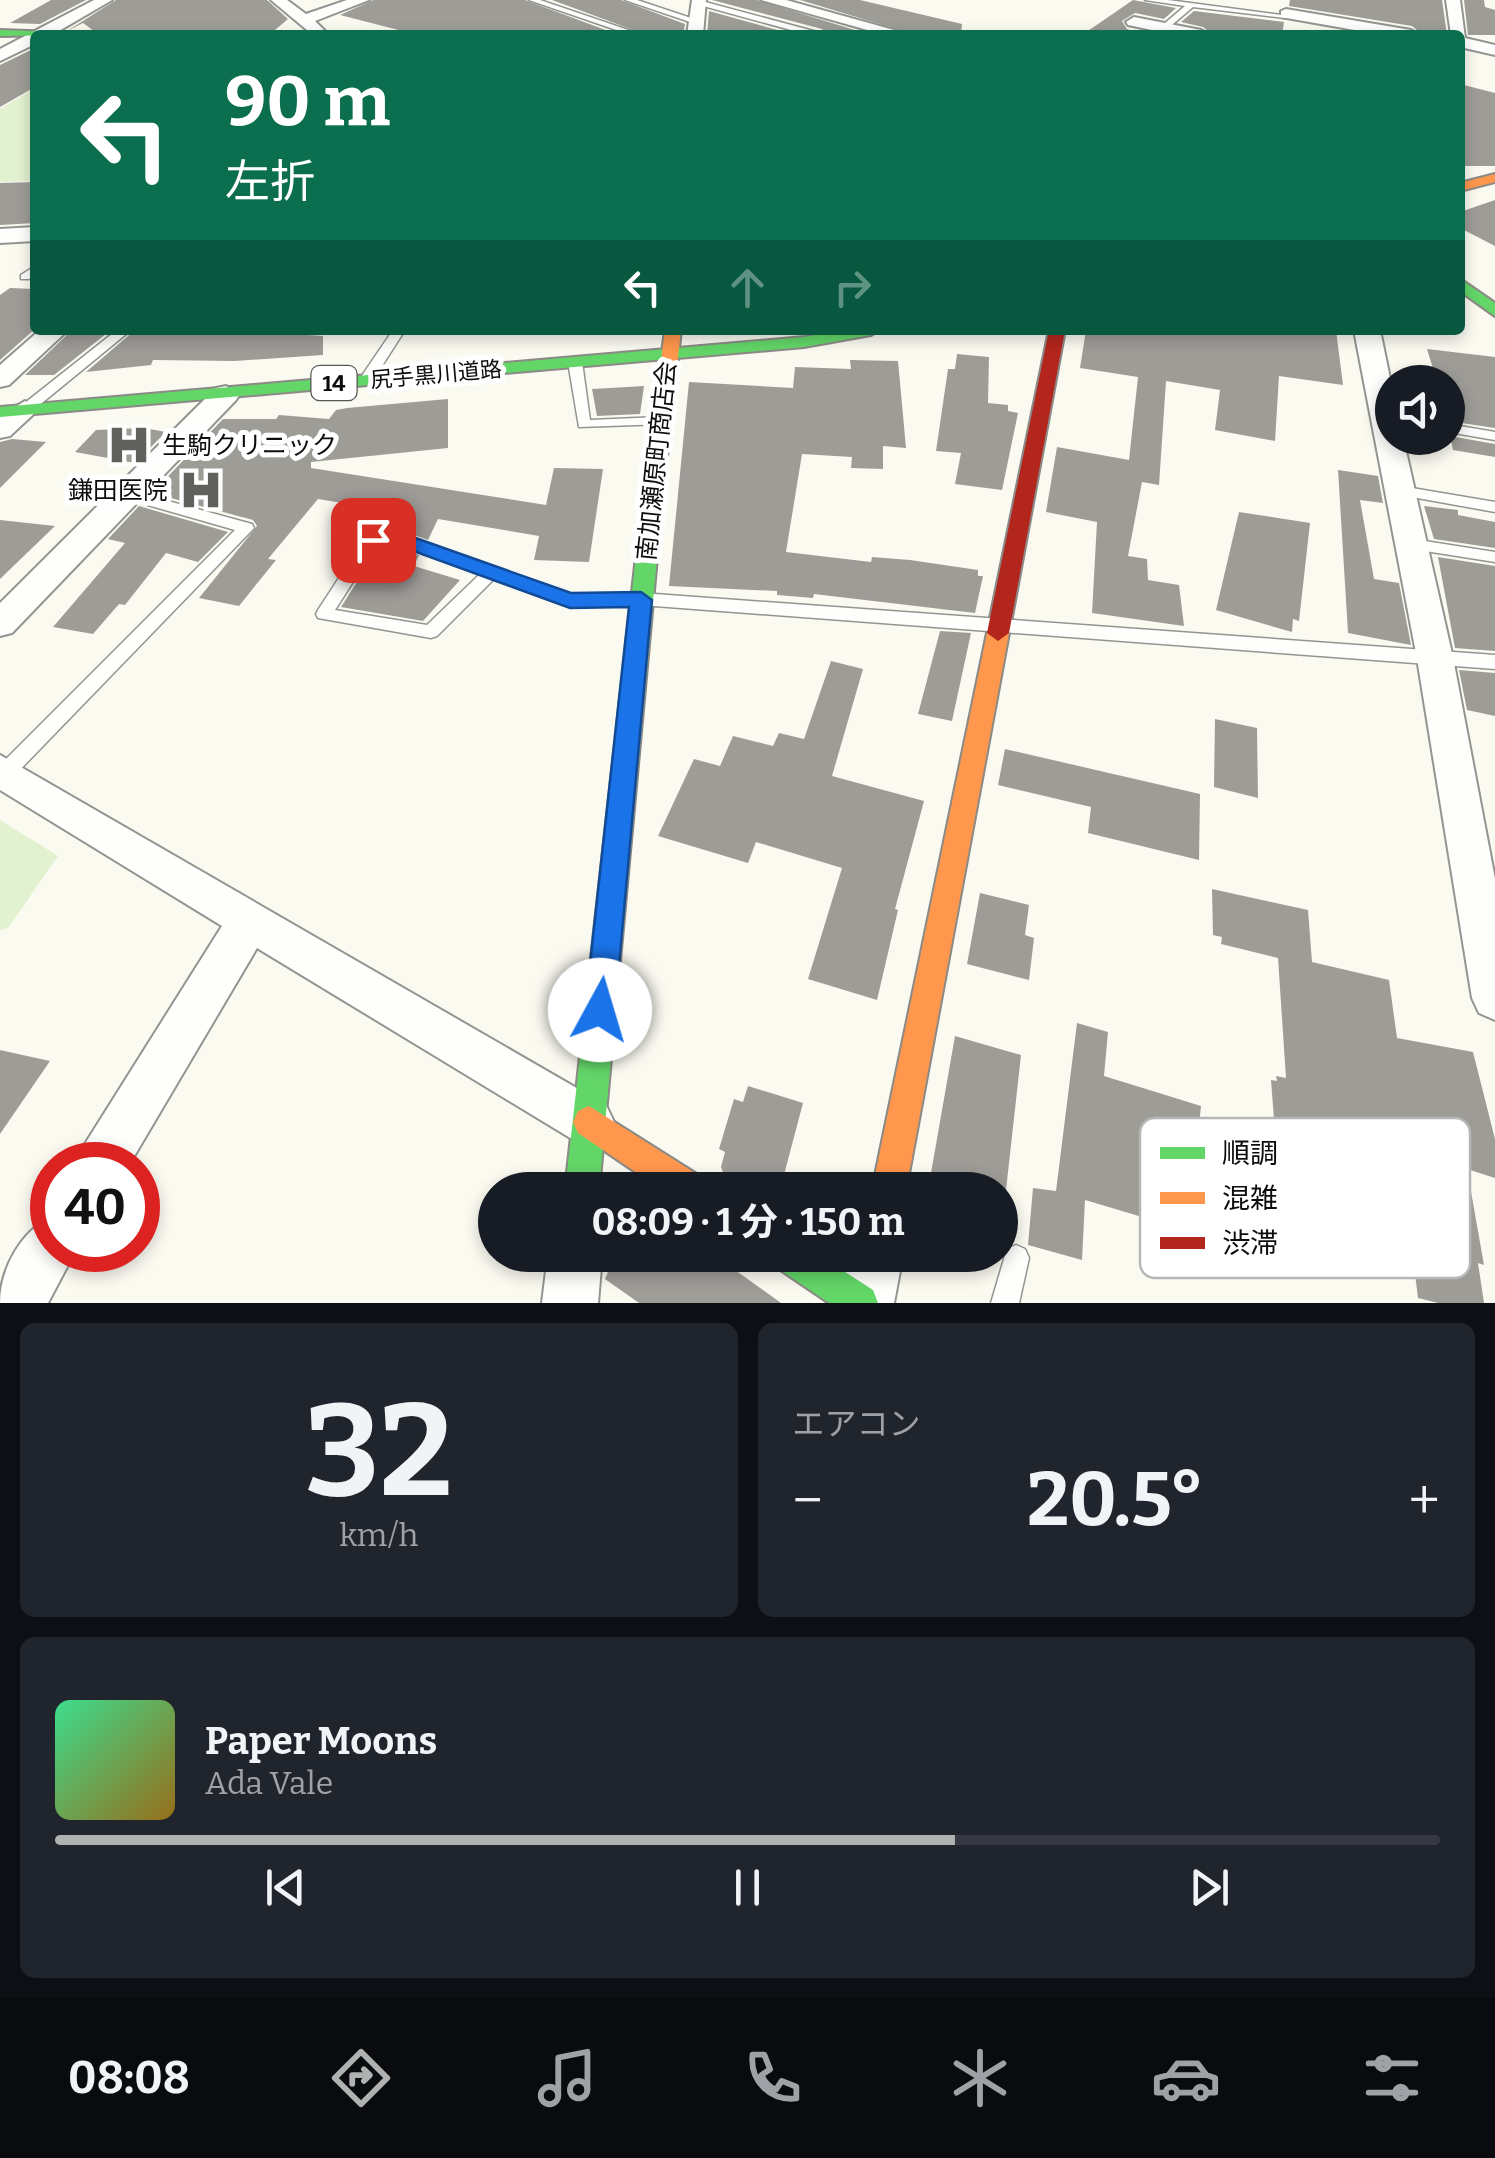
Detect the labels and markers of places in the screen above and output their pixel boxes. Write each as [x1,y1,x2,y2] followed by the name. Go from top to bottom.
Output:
[105,421,153,469] hospital icon: 生駒クリニック
[162,431,337,461] place label: 生駒クリニック
[177,466,225,514] hospital icon: 鎌田医院
[68,476,168,506] place label: 鎌田医院
[331,498,416,583] pin

